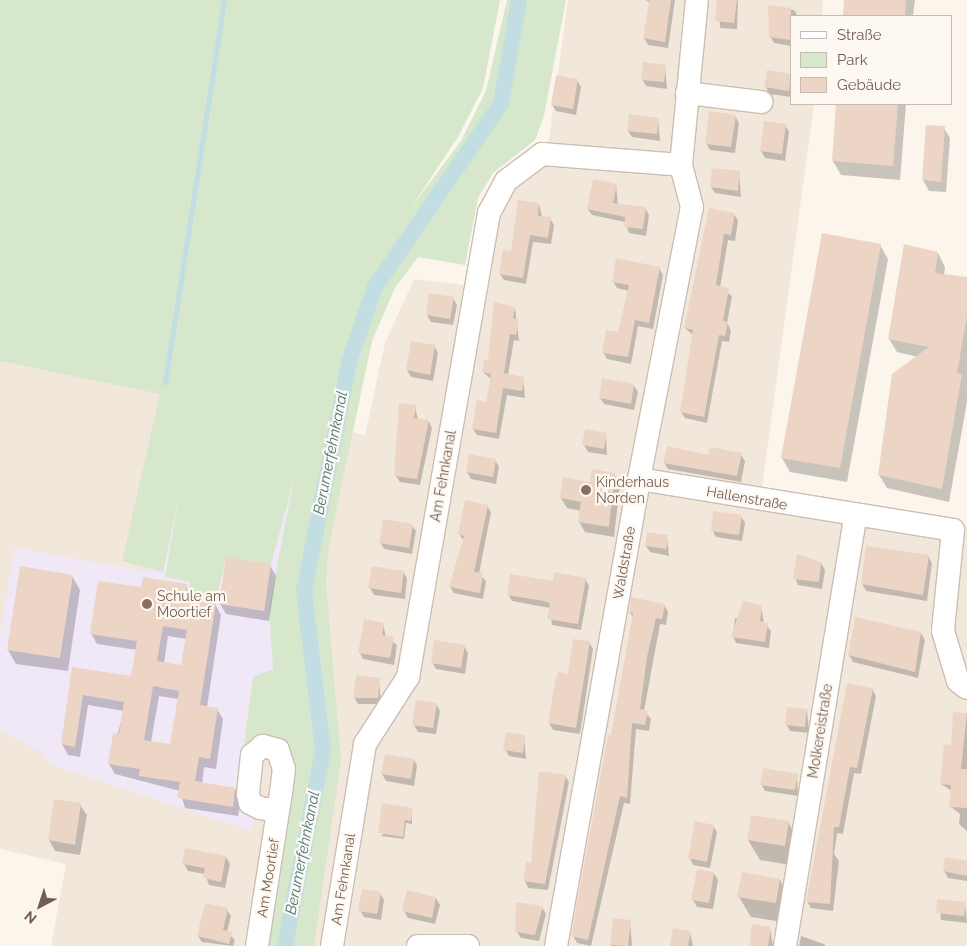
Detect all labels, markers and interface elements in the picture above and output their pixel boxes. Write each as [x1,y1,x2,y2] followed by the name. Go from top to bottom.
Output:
[790,15,952,105] legend
[837,26,881,44] text: Straße
[837,51,868,69] text: Park
[837,76,901,94] text: Gebäude
[310,390,352,516] water label: Berumerfehnkanal
[427,429,459,523] street label: Am Fehnkanal
[596,474,669,507] place label: Kinderhaus Norden
[705,483,789,513] street label: Hallenstraße
[580,484,592,496] marker: Kinderhaus Norden
[609,525,639,601] street label: Waldstraße
[157,588,226,620] place label: Schule am Moortief
[141,598,153,610] marker: Schule am Moortief
[804,683,836,779] street label: Molkereistraße
[282,790,324,916] water label: Berumerfehnkanal
[327,832,359,926] street label: Am Fehnkanal
[253,837,283,919] street label: Am Moortief
[15,881,65,931] north arrow
[21,908,40,927] text: N

